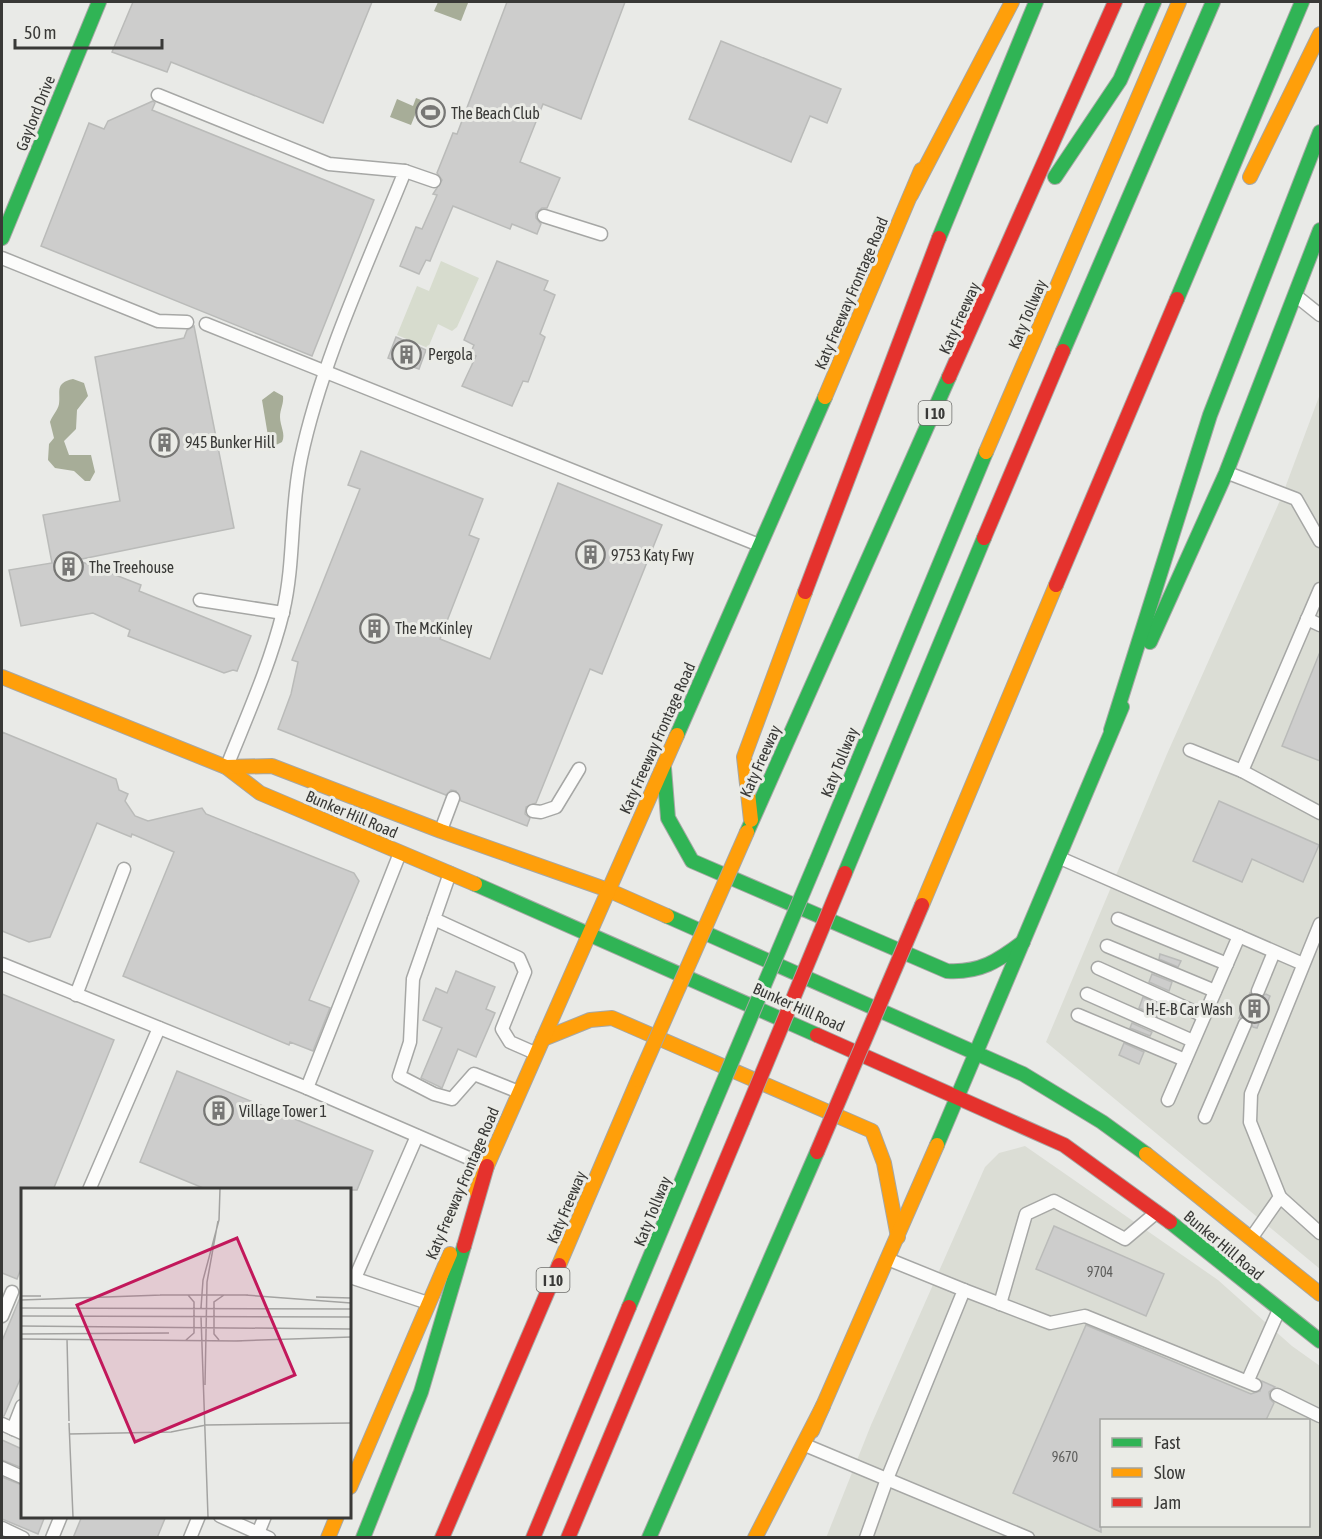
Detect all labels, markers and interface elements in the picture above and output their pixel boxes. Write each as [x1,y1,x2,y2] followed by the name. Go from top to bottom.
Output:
[15,12,162,50] scale bar
[24,22,56,43] text: 50 m
[12,73,59,154] street label: Gaylord Drive
[414,97,446,129] sports icon: The Beach Club
[451,104,540,122] place label: The Beach Club
[811,214,892,372] street label: Katy Freeway Frontage Road
[1004,276,1051,352] street label: Katy Tollway
[935,279,984,357] street label: Katy Freeway
[391,338,423,370] building icon: Pergola
[428,345,473,364] place label: Pergola
[918,401,952,425] road number: I 10
[148,426,180,458] building icon: 945 Bunker Hill
[185,433,276,451] place label: 945 Bunker Hill
[574,539,606,571] building icon: 9753 Katy Fwy
[611,546,695,565] place label: 9753 Katy Fwy
[52,551,84,583] building icon: The Treehouse
[89,558,174,576] place label: The Treehouse
[358,612,390,644] building icon: The McKinley
[395,619,473,638] place label: The McKinley
[615,660,699,817] street label: Katy Freeway Frontage Road
[736,722,785,800] street label: Katy Freeway
[817,724,862,800] street label: Katy Tollway
[303,787,401,841] street label: Bunker Hill Road
[750,979,848,1035] street label: Bunker Hill Road
[1238,993,1270,1025] building icon: H-E-B Car Wash
[1146,1000,1233,1018] place label: H-E-B Car Wash
[202,1095,234,1127] building icon: Village Tower 1
[239,1102,327,1121] place label: Village Tower 1
[422,1104,503,1262] street label: Katy Freeway Frontage Road
[543,1168,590,1246] street label: Katy Freeway
[630,1173,675,1249] street label: Katy Tollway
[21,1188,351,1518] inset map
[1181,1207,1267,1283] street label: Bunker Hill Road
[1087,1264,1114,1280] house number: 9704
[536,1268,570,1292] road number: I 10
[1100,1419,1310,1527] legend
[1154,1432,1181,1453] text: Fast
[1052,1449,1079,1465] house number: 9670
[1154,1462,1185,1483] text: Slow
[1154,1492,1181,1513] text: Jam

